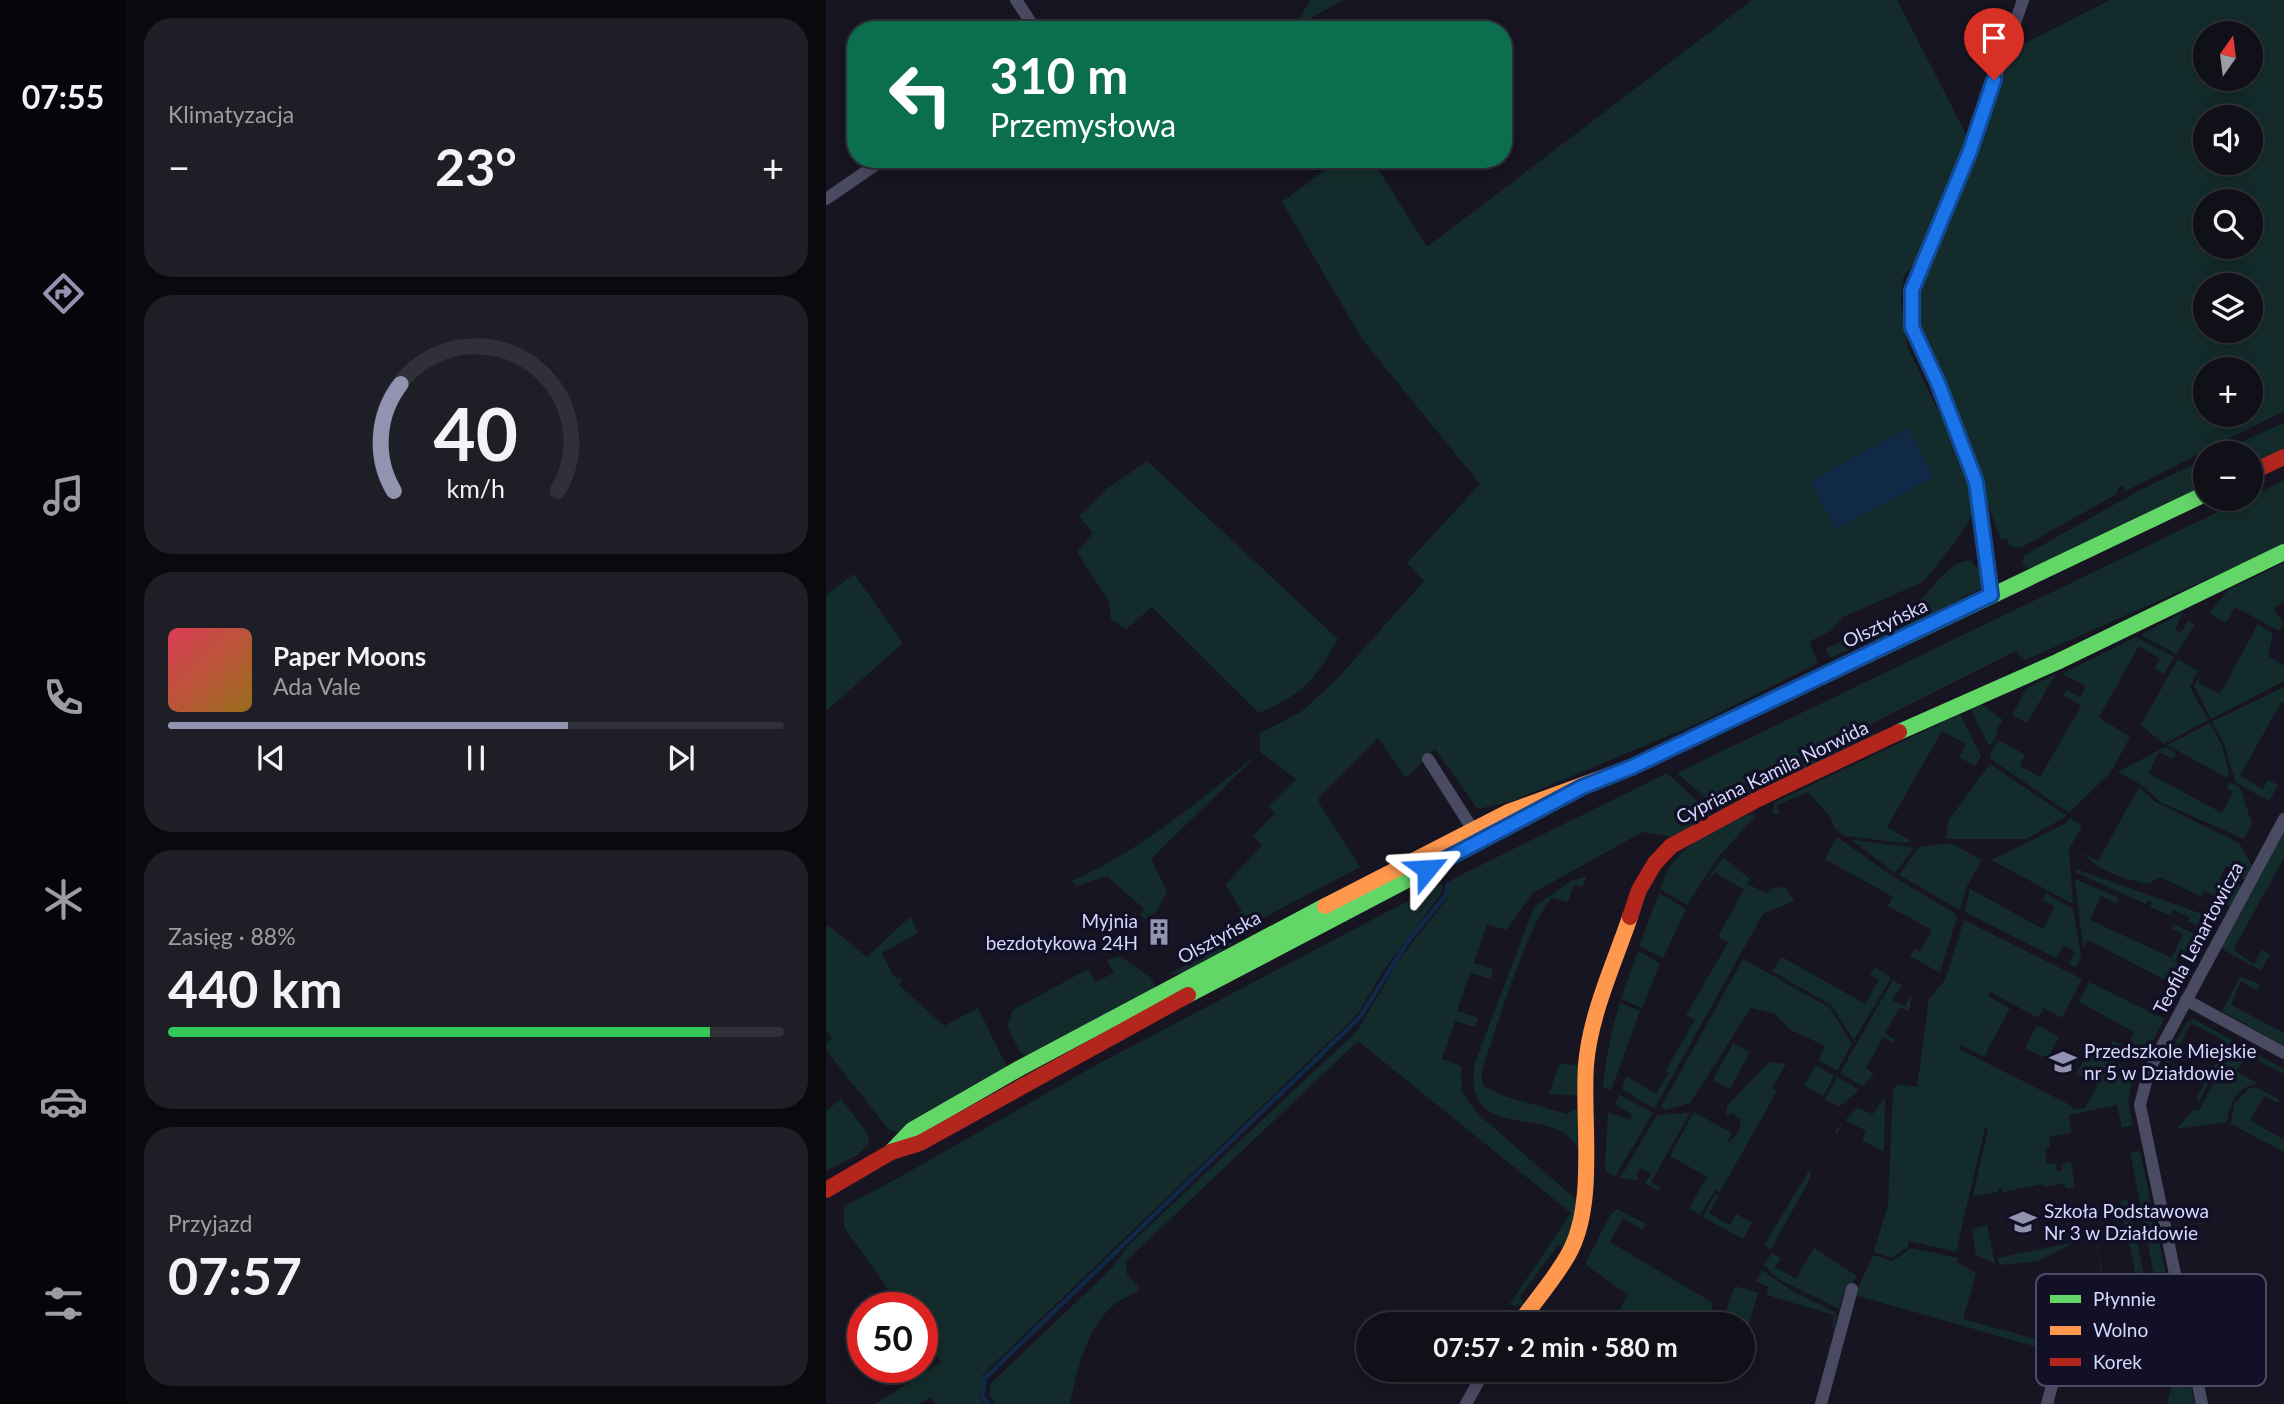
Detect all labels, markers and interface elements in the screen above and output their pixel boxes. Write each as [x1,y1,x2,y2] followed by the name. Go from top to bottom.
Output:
[1964,8,2024,80] pin
[1975,19,2013,57] icon: arrive
[2193,21,2263,91] north arrow
[2193,21,2263,511] map controls
[990,46,1128,104] text: 310 m
[875,49,966,140] icon: left
[22,77,104,116] text: 07:55
[168,100,294,128] text: Klimatyzacja
[990,105,1176,144] text: Przemysłowa
[2193,105,2263,175] button: sound
[435,135,517,197] text: 23°
[168,144,190,190] text: −
[762,144,784,190] text: +
[2193,189,2263,259] button: search
[39,269,88,318] icon: directions
[2193,273,2263,343] button: layers
[2193,357,2263,427] button: +
[434,389,518,477] text: 40
[2193,441,2263,511] button: −
[39,471,88,520] icon: music
[447,473,505,503] text: km/h
[1839,593,1931,652] street label: Olsztyńska
[273,640,426,672] text: Paper Moons
[273,672,361,700] text: Ada Vale
[39,673,88,722] icon: phone
[1672,715,1872,828] street label: Cypriana Kamila Norwida
[252,739,290,777] icon: previous
[457,739,495,777] icon: pause
[662,739,700,777] icon: next
[1390,832,1464,906] position arrow
[2148,858,2247,1018] street label: Teofila Lenartowicza
[39,875,88,924] icon: climate
[1173,905,1264,968] street label: Olsztyńska
[986,909,1138,954] place label: Myjnia bezdotykowa 24H
[1144,917,1174,947] building icon: Myjnia bezdotykowa 24H
[168,922,296,950] text: Zasięg · 88%
[168,957,342,1019] text: 440 km
[2084,1039,2256,1084] place label: Przedszkole Miejskie nr 5 w Działdowie
[2048,1047,2078,1077] school or university icon: Przedszkole Miejskie nr 5 w Działdowie
[39,1077,88,1126] icon: car
[2044,1199,2209,1244] place label: Szkoła Podstawowa Nr 3 w Działdowie
[2008,1207,2038,1237] school or university icon: Szkoła Podstawowa Nr 3 w Działdowie
[168,1209,252,1237] text: Przyjazd
[168,1244,302,1306] text: 07:57
[2036,1274,2266,1386] legend
[39,1279,88,1328] icon: filters
[2093,1287,2156,1310] text: Płynnie
[847,1292,938,1383] speed limit sign: 50
[2093,1318,2148,1341] text: Wolno
[1433,1331,1678,1363] text: 07:57 · 2 min · 580 m
[2093,1350,2142,1373] text: Korek

